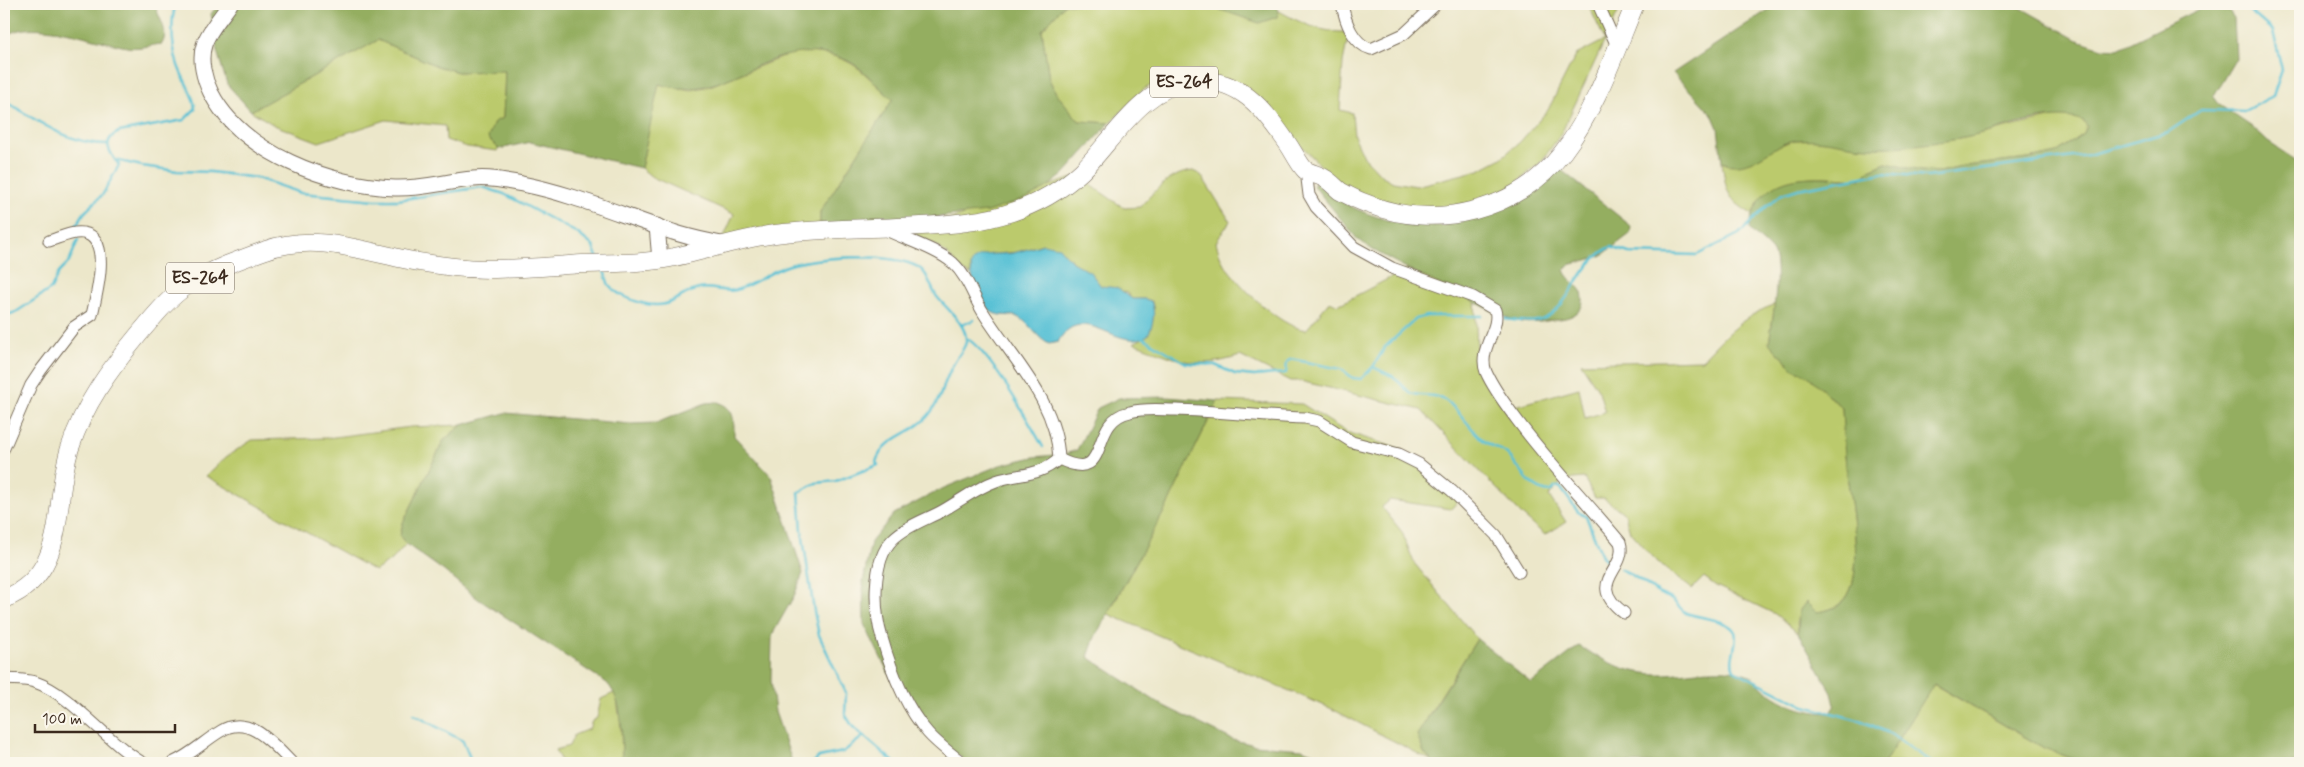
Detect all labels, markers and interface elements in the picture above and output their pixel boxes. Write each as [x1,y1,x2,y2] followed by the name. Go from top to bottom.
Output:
[1150,66,1218,98] road number: ES-264
[166,262,234,294] road number: ES-264
[35,702,175,734] scale bar
[42,710,82,730] text: 100 m

